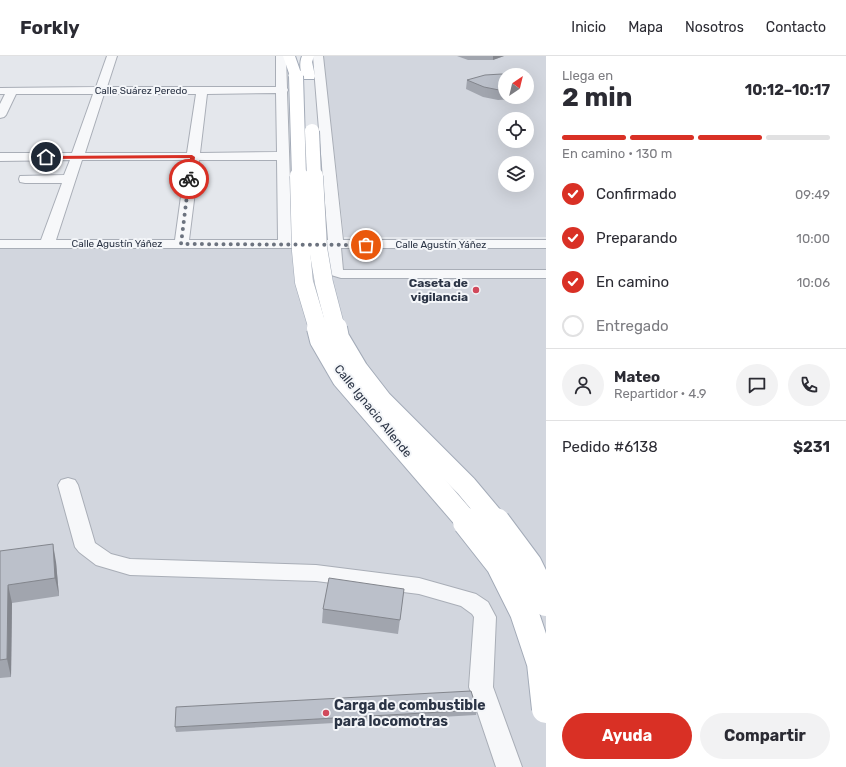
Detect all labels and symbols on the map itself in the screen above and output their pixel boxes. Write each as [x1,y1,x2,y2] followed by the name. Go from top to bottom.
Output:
[498,68,534,104] north arrow
[95,85,188,97] street label: Calle Suárez Peredo
[29,140,63,174] pin
[169,159,209,199] courier
[349,228,383,262] pin
[72,238,162,250] street label: Calle Agustín Yáñez
[396,239,486,251] street label: Calle Agustín Yáñez
[409,276,468,304] place label: Caseta de vigilancia
[471,285,481,295] marker: Caseta de vigilancia
[331,362,415,460] street label: Calle Ignacio Allende
[334,697,485,730] place label: Carga de combustible para locomotras
[321,708,331,718] marker: Carga de combustible para locomotras

